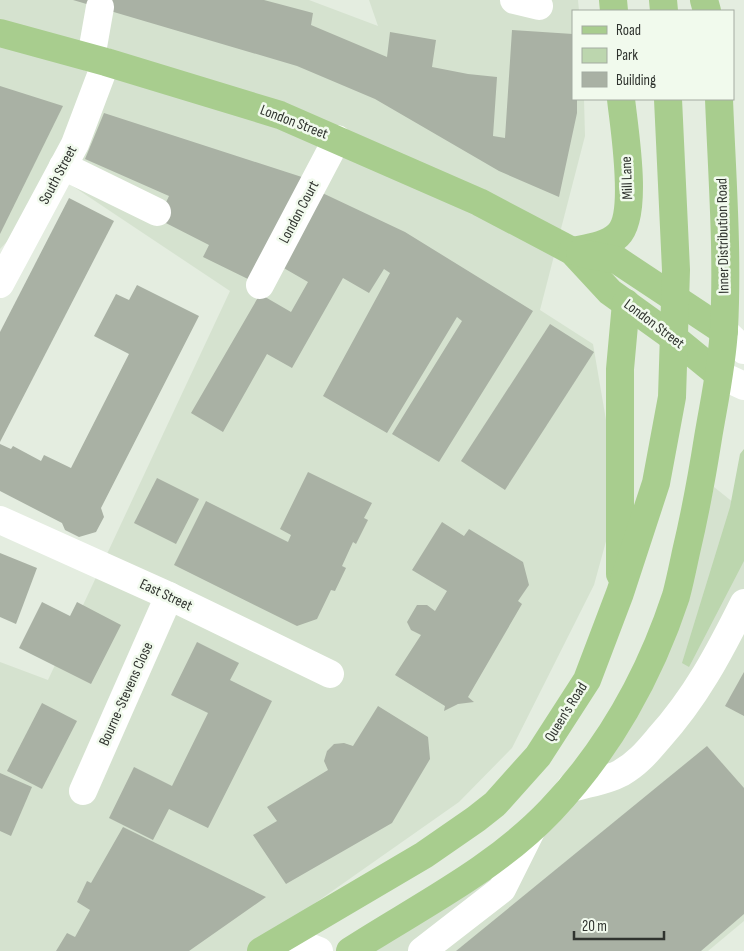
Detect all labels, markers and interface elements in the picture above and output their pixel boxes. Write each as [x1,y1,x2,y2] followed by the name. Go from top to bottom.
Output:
[572,10,734,100] legend
[616,21,641,40] text: Road
[616,46,638,65] text: Park
[616,71,656,90] text: Building
[257,100,331,144] street label: London Street
[35,142,82,208] street label: South Street
[617,156,637,200] street label: Mill Lane
[275,177,324,246] street label: London Court
[712,178,734,294] street label: Inner Distribution Road
[620,295,688,353] street label: London Street
[137,575,196,616] street label: East Street
[95,639,157,749] street label: Bourne-Stevens Close
[540,679,592,745] street label: Queen's Road
[574,908,664,940] scale bar
[582,917,607,936] text: 20 m

